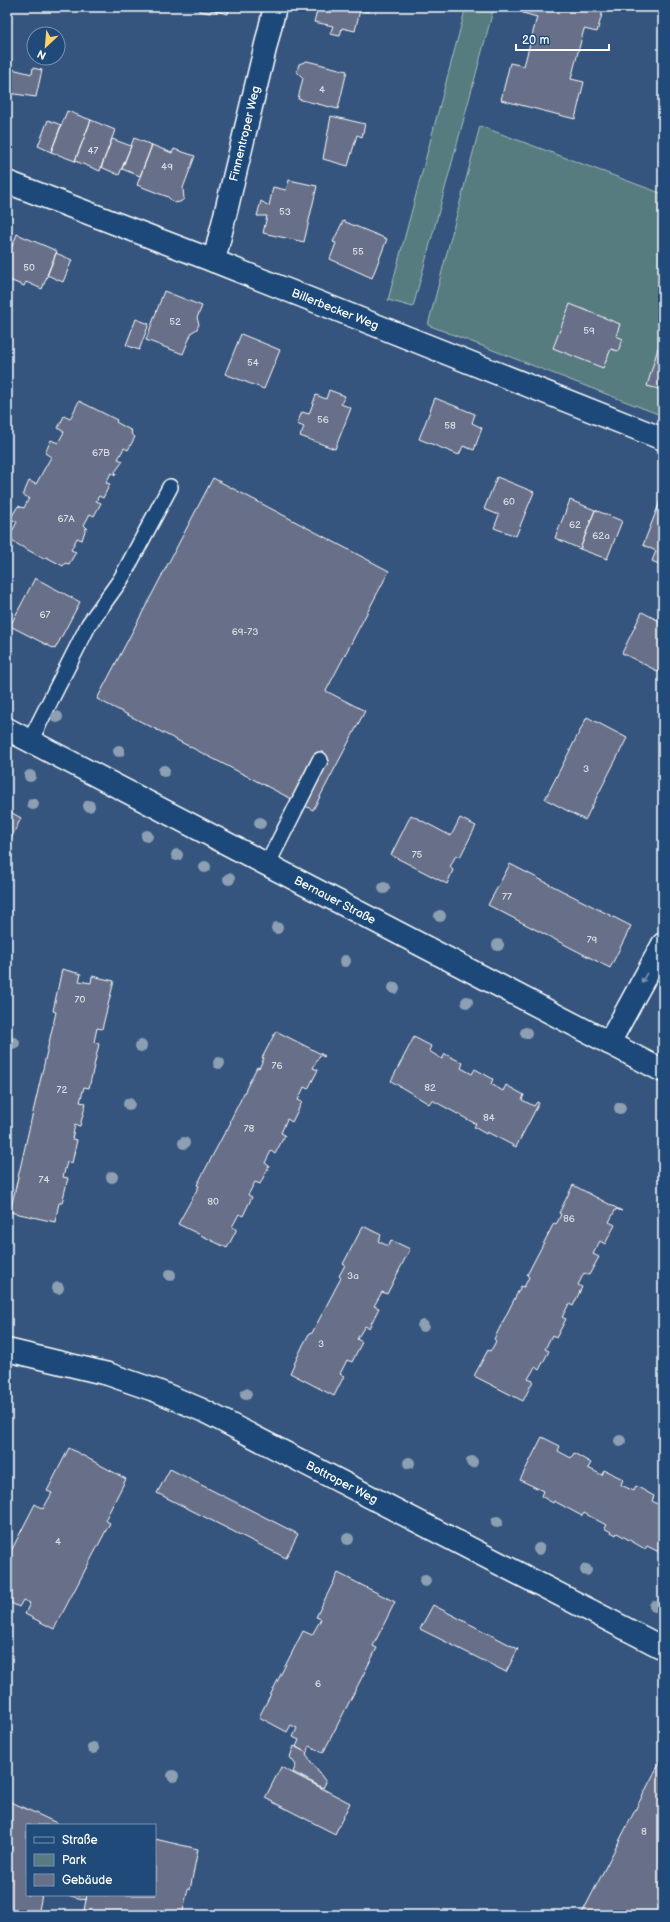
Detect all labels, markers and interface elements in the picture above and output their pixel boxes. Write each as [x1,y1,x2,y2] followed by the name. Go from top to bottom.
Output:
[26,26,66,66] north arrow
[516,26,609,52] scale bar
[522,33,549,48] text: 20 m
[35,47,48,62] text: N
[226,84,264,183] street label: Finnentroper Weg
[319,84,325,96] house number: 4
[87,145,99,157] house number: 47
[161,161,173,173] house number: 49
[279,206,291,218] house number: 53
[352,246,364,258] house number: 55
[23,262,35,274] house number: 50
[289,286,381,334] street label: Billerbecker Weg
[169,316,181,328] house number: 52
[583,325,595,337] house number: 59
[247,357,259,369] house number: 54
[317,414,329,426] house number: 56
[444,420,456,432] house number: 58
[92,447,110,459] house number: 67B
[503,496,515,508] house number: 60
[57,513,75,525] house number: 67A
[569,519,581,531] house number: 62
[592,530,610,542] house number: 62a
[39,609,51,621] house number: 67
[232,626,258,638] house number: 69-73
[583,763,589,775] house number: 3
[412,849,423,861] house number: 75
[291,873,378,928] street label: Bernauer Straße
[502,891,512,903] house number: 77
[587,934,598,946] house number: 79
[641,972,648,984] one-way arrow
[75,994,86,1006] house number: 70
[271,1060,283,1072] house number: 76
[424,1082,436,1094] house number: 82
[57,1084,68,1096] house number: 72
[483,1112,495,1124] house number: 84
[244,1123,255,1135] house number: 78
[38,1174,50,1186] house number: 74
[207,1196,219,1208] house number: 80
[563,1213,575,1225] house number: 86
[347,1270,359,1282] house number: 3a
[318,1338,324,1350] house number: 3
[303,1458,380,1507] street label: Bottroper Weg
[55,1536,61,1548] house number: 4
[315,1678,321,1690] house number: 6
[26,1824,156,1896] legend
[641,1826,647,1838] house number: 8
[62,1833,98,1848] text: Straße
[62,1853,86,1868] text: Park
[62,1873,112,1888] text: Gebäude

